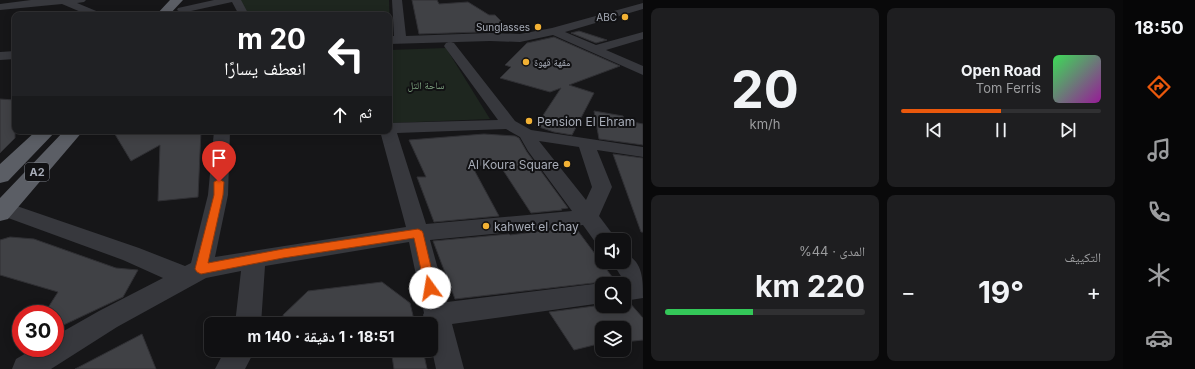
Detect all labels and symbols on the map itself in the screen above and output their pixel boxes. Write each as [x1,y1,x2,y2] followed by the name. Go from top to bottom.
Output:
[596,11,617,23] place label: ABC
[620,12,630,22] marker: ABC
[476,21,530,33] place label: Sunglasses
[533,22,543,32] marker: Sunglasses
[534,56,571,68] place label: مقهة قهوة
[521,57,531,67] marker: مقهة قهوة
[408,79,445,92] park label: ساحة التل
[537,114,635,129] place label: Pension El Ehram
[524,116,534,126] marker: Pension El Ehram
[202,141,236,182] pin
[468,157,559,172] place label: Al Koura Square
[562,159,572,169] marker: Al Koura Square
[25,163,49,181] road number: A2
[494,219,579,234] place label: kahwet el chay
[481,221,491,231] marker: kahwet el chay
[409,267,451,309] position arrow
[12,305,64,357] speed limit sign: 30

